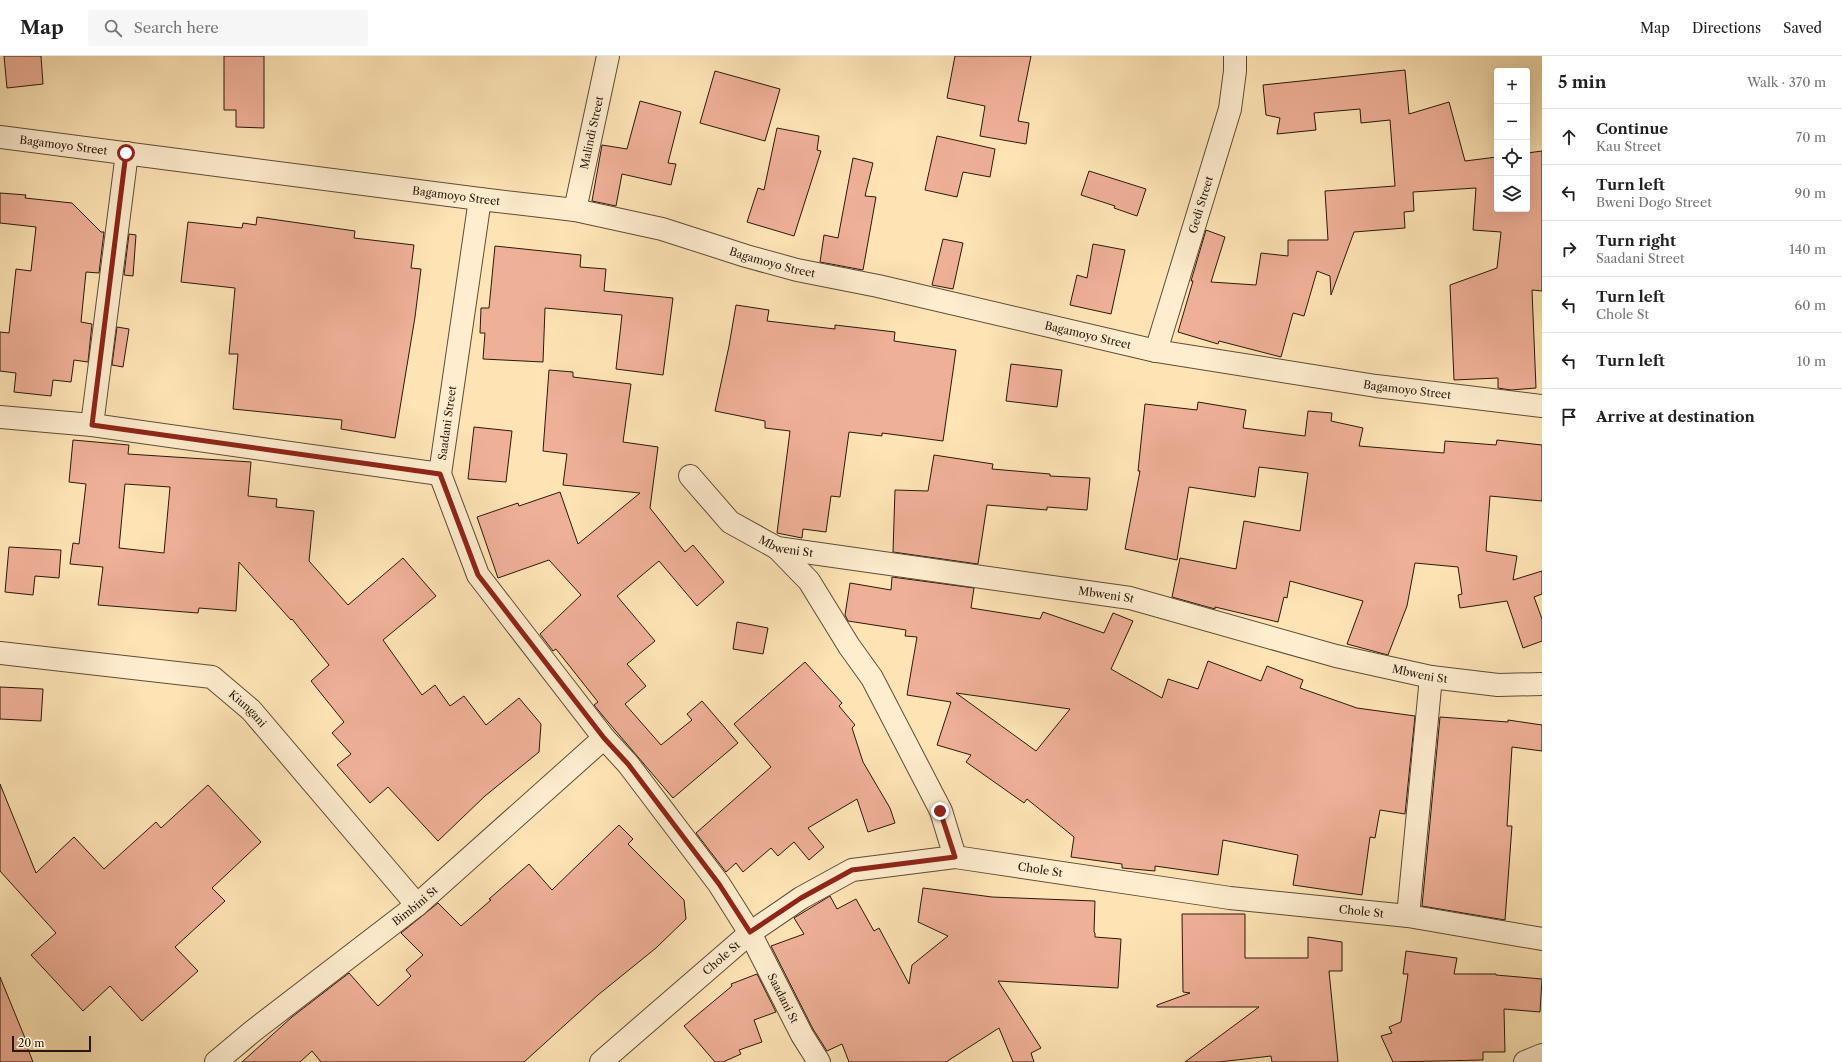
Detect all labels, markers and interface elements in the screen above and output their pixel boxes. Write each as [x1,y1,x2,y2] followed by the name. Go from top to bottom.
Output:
[88,10,368,46] search box
[20,16,64,39] text: Map
[102,17,124,39] icon: search
[134,18,219,37] text: Search here
[1640,19,1670,37] text: Map
[1692,19,1761,37] text: Directions
[1783,19,1822,37] text: Saved
[1494,68,1530,212] map controls
[1494,68,1530,104] button: +
[1558,72,1606,92] text: 5 min
[1747,74,1826,90] text: Walk · 370 m
[577,95,606,171] street label: Malindi Street
[1494,104,1530,140] button: −
[1596,119,1668,138] text: Continue
[1558,126,1580,148] icon: ahead
[1796,129,1826,145] text: 70 m
[19,133,108,158] street label: Bagamoyo Street
[1596,138,1661,154] text: Kau Street
[1494,140,1530,176] button: locate
[117,144,135,162] route start
[1185,174,1216,235] street label: Gedi Street
[1596,175,1665,194] text: Turn left
[1494,176,1530,212] button: layers
[1558,182,1580,204] icon: left
[411,183,501,208] street label: Bagamoyo Street
[1795,185,1826,201] text: 90 m
[1596,194,1712,210] text: Bweni Dogo Street
[1596,231,1676,250] text: Turn right
[1558,238,1580,260] icon: right
[1789,241,1826,257] text: 140 m
[728,244,817,280] street label: Bagamoyo Street
[1596,250,1685,266] text: Saadani Street
[1596,287,1665,306] text: Turn left
[1558,294,1580,316] icon: left
[1795,297,1826,313] text: 60 m
[1596,306,1649,322] text: Chole St
[1043,318,1133,352] street label: Bagamoyo Street
[1558,350,1580,372] icon: left
[1596,351,1665,370] text: Turn left
[1797,353,1826,369] text: 10 m
[1362,377,1452,402] street label: Bagamoyo Street
[435,385,459,461] street label: Saadani Street
[1558,406,1580,428] icon: arrive
[1596,407,1755,426] text: Arrive at destination
[756,532,814,560] street label: Mbweni St
[1077,584,1136,606] street label: Mbweni St
[1391,662,1448,686] street label: Mbweni St
[226,687,270,730] street label: Kiungani
[931,802,949,820] route end
[1017,859,1064,880] street label: Chole St
[389,883,441,929] street label: Bimbini St
[1338,902,1385,921] street label: Chole St
[700,938,743,978] street label: Chole St
[765,971,802,1026] street label: Saadani St
[12,1034,91,1053] scale bar
[18,1036,44,1050] text: 20 m

